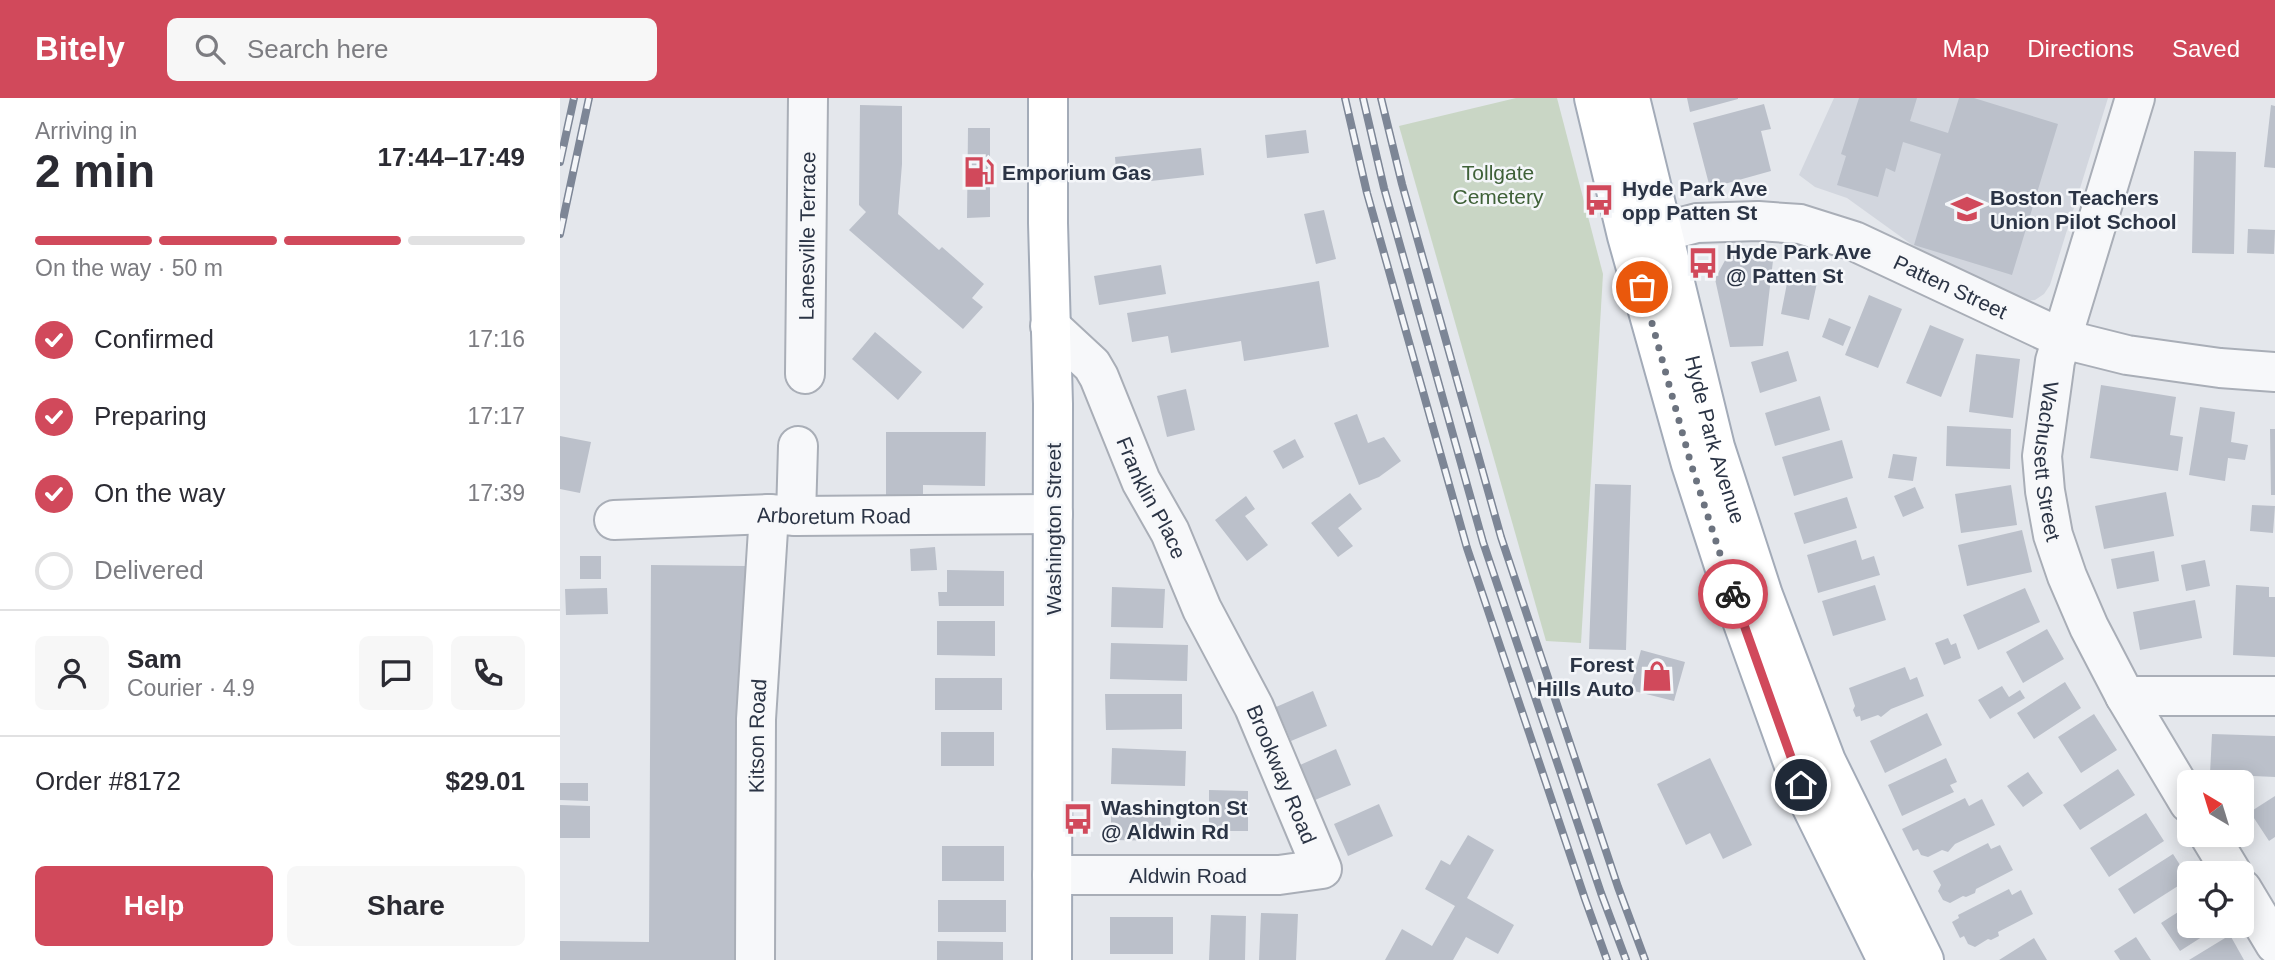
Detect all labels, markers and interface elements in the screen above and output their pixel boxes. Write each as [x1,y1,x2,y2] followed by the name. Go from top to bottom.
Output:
[167,18,657,81] search box
[35,30,125,67] text: Bitely
[191,30,229,68] icon: search
[247,34,389,64] text: Search here
[1943,35,1989,62] text: Map
[2027,35,2134,62] text: Directions
[2172,35,2240,62] text: Saved
[35,118,137,144] text: Arriving in
[378,142,525,172] text: 17:44–17:49
[35,145,155,197] text: 2 min
[794,151,819,321] street label: Lanesville Terrace
[962,155,996,189] fuel station icon: Emporium Gas
[1002,161,1151,184] place label: Emporium Gas
[1452,161,1544,208] park label: Tollgate Cemetery
[1622,177,1768,224] place label: Hyde Park Ave opp Patten St
[1582,183,1616,217] bus stop icon: Hyde Park Ave opp Patten St
[1990,186,2177,233] place label: Boston Teachers Union Pilot School
[1950,192,1984,226] school or university icon: Boston Teachers Union Pilot School
[1726,240,1872,287] place label: Hyde Park Ave @ Patten St
[1686,246,1720,280] bus stop icon: Hyde Park Ave @ Patten St
[1890,250,2011,323] street label: Patten Street
[35,255,223,281] text: On the way · 50 m
[1612,257,1672,317] pin
[1623,268,1661,306] icon: bag
[35,321,73,359] icon: check
[94,324,214,354] text: Confirmed
[467,326,525,352] text: 17:16
[1682,353,1751,526] street label: Hyde Park Avenue
[2031,380,2066,544] street label: Wachusett Street
[35,398,73,436] icon: check
[94,401,207,431] text: Preparing
[467,403,525,429] text: 17:17
[1113,433,1191,562] street label: Franklin Place
[1042,443,1065,615] street label: Washington Street
[35,475,73,513] icon: check
[94,478,226,508] text: On the way
[467,480,525,506] text: 17:39
[756,502,911,528] street label: Arboretum Road
[94,555,204,585] text: Delivered
[1698,559,1768,629] courier
[1714,575,1752,613] icon: bike
[35,636,109,710] button: person
[359,636,433,710] button: chat
[451,636,525,710] button: phone
[127,644,182,674] text: Sam
[1537,653,1634,700] place label: Forest Hills Auto
[1640,659,1674,693] shop icon: Forest Hills Auto
[127,675,255,701] text: Courier · 4.9
[744,678,770,793] street label: Kitson Road
[1243,701,1321,847] street label: Brookway Road
[1771,755,1831,815] pin
[35,766,181,796] text: Order #8172
[445,766,525,796] text: $29.01
[1782,766,1820,804] icon: home
[2177,770,2254,847] north arrow
[2177,770,2254,938] map controls
[1101,796,1247,843] place label: Washington St @ Aldwin Rd
[1061,802,1095,836] bus stop icon: Washington St @ Aldwin Rd
[2177,861,2254,938] button: locate
[1129,864,1247,887] street label: Aldwin Road
[35,866,273,946] button: Help
[287,866,525,946] button: Share

